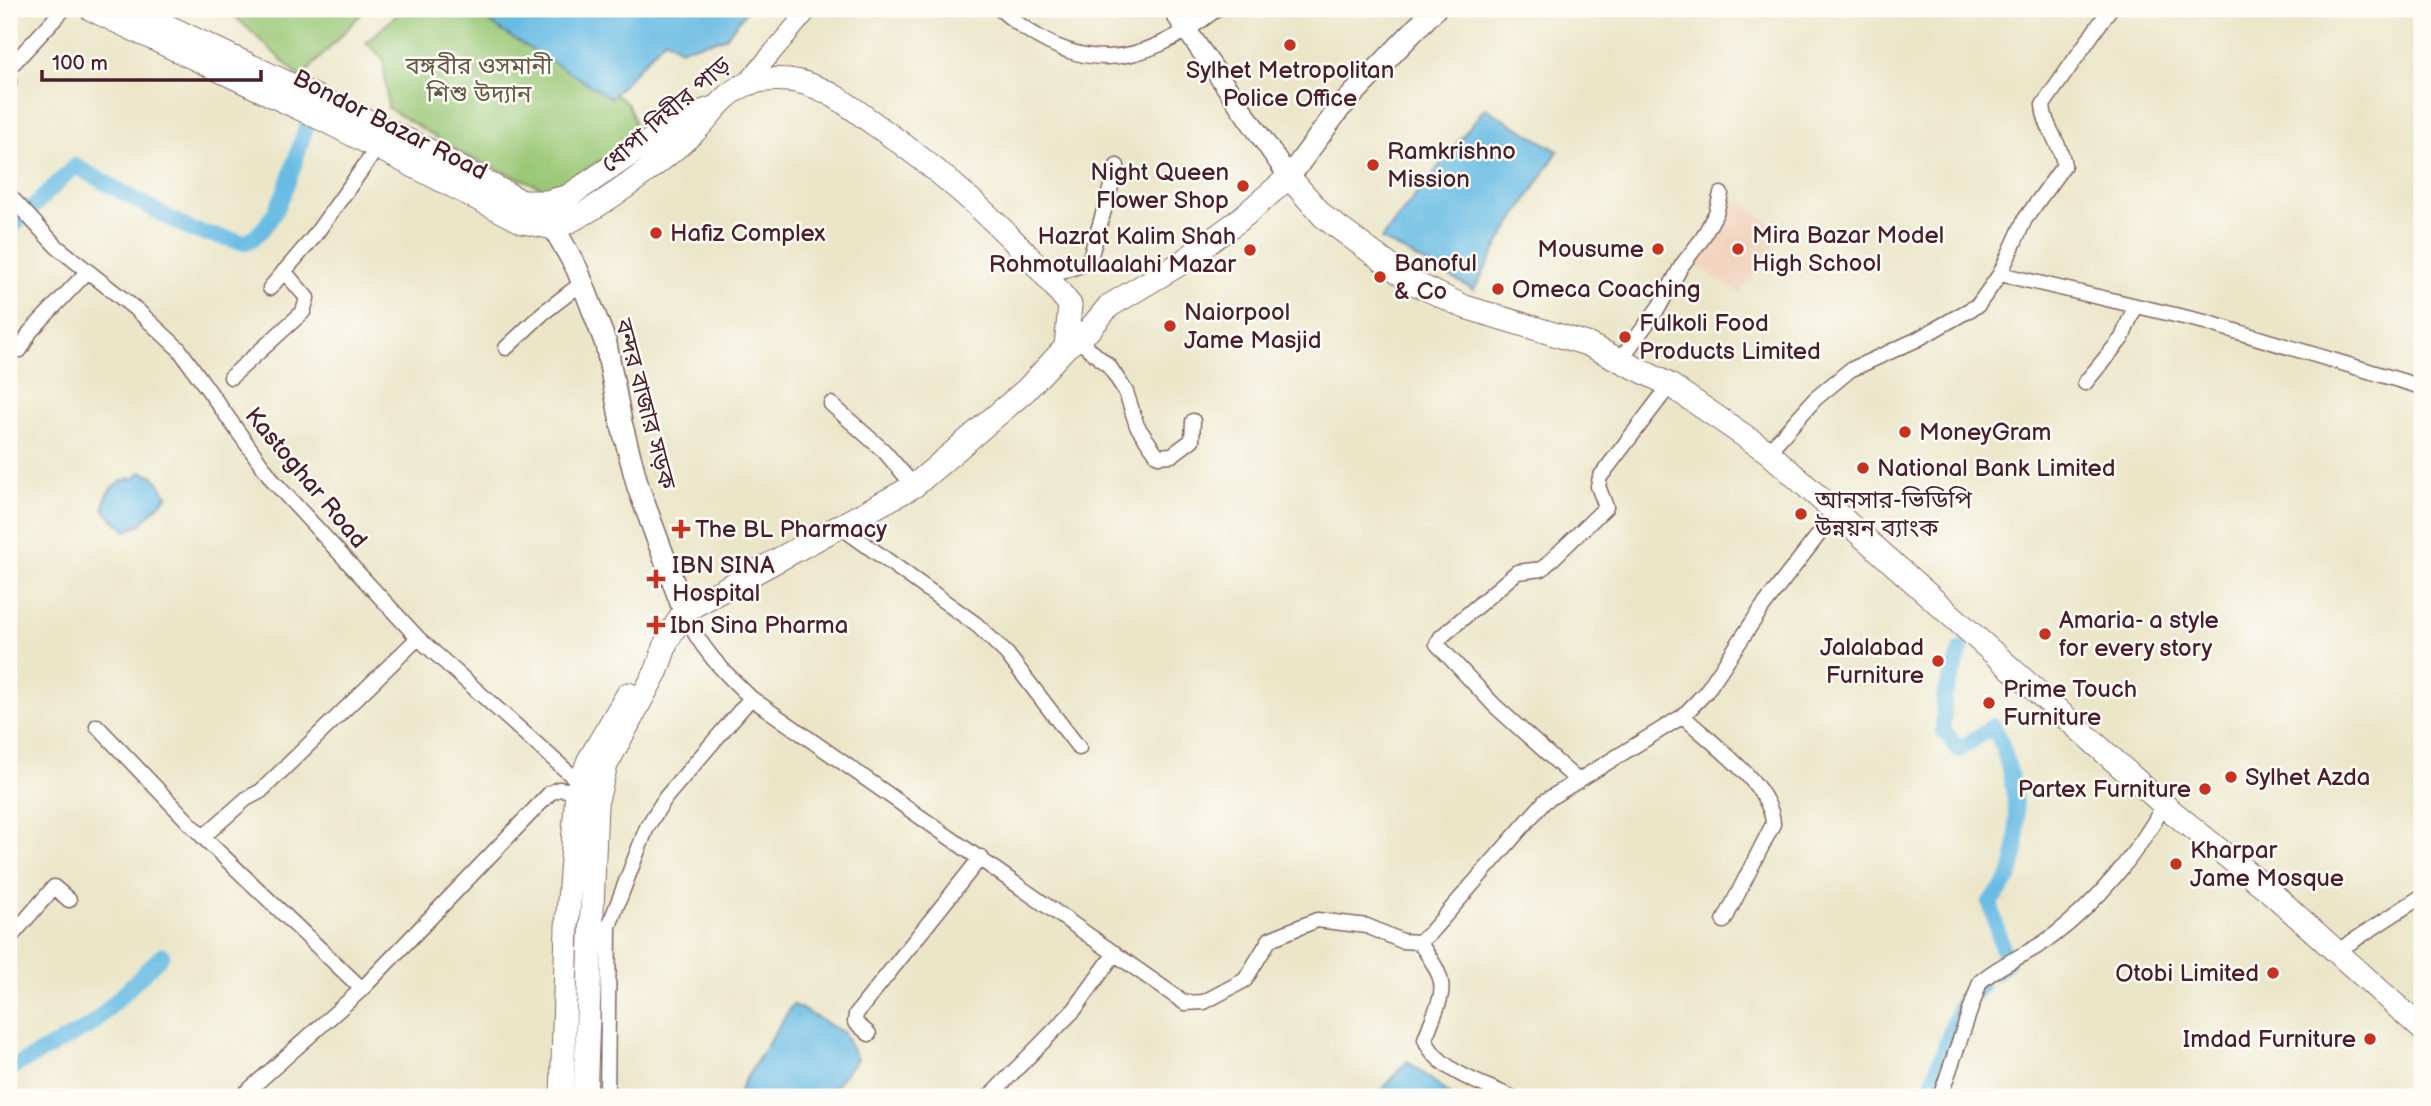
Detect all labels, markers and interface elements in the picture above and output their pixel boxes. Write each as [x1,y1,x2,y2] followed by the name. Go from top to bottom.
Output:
[1282,37,1298,53] marker: Sylhet Metropolitan Police Office
[42,38,261,82] scale bar
[595,50,737,179] street label: ধোপা দিঘীর পাড়
[52,51,108,76] text: 100 m
[405,52,553,109] park label: বঙ্গবীর ওসমানী শিশু উদ্যান
[1186,56,1394,113] place label: Sylhet Metropolitan Police Office
[288,63,492,187] street label: Bondor Bazar Road
[1387,137,1516,194] place label: Ramkrishno Mission
[1365,157,1381,173] marker: Ramkrishno Mission
[1090,158,1229,215] place label: Night Queen Flower Shop
[1235,178,1251,194] marker: Night Queen Flower Shop
[670,219,826,248] place label: Hafiz Complex
[1752,221,1944,278] place label: Mira Bazar Model High School
[989,222,1236,279] place label: Hazrat Kalim Shah Rohmotullaalahi Mazar
[648,225,664,241] marker: Hafiz Complex
[1537,235,1644,264] place label: Mousume
[1650,241,1666,257] marker: Mousume
[1730,241,1746,257] marker: Mira Bazar Model High School
[1242,242,1258,258] marker: Hazrat Kalim Shah Rohmotullaalahi Mazar
[1394,249,1477,306] place label: Banoful & Co
[1372,269,1388,285] marker: Banoful & Co
[1512,275,1701,304] place label: Omeca Coaching
[1490,281,1506,297] marker: Omeca Coaching
[1184,298,1321,355] place label: Naiorpool Jame Masjid
[1639,309,1821,366] place label: Fulkoli Food Products Limited
[608,315,682,493] street label: বন্দর বাজার সড়ক
[1162,318,1178,334] marker: Naiorpool Jame Masjid
[1617,329,1633,345] marker: Fulkoli Food Products Limited
[239,402,373,554] street label: Kastoghar Road
[1919,418,2051,447] place label: MoneyGram
[1897,424,1913,440] marker: MoneyGram
[1877,454,2116,483] place label: National Bank Limited
[1855,460,1871,476] marker: National Bank Limited
[1814,486,1973,543] place label: আনসার-ভিডিপি উন্নয়ন ব্যাংক
[1793,506,1809,522] marker: আনসার-ভিডিপি উন্নয়ন ব্যাংক
[695,515,887,544] place label: The BL Pharmacy
[673,521,689,537] marker: The BL Pharmacy
[672,551,775,608] place label: IBN SINA Hospital
[646,569,666,589] marker: IBN SINA Hospital
[2059,606,2219,663] place label: Amaria- a style for every story
[670,611,848,640] place label: Ibn Sina Pharma
[648,617,664,633] marker: Ibn Sina Pharma
[2037,626,2053,642] marker: Amaria- a style for every story
[1820,633,1924,690] place label: Jalalabad Furniture
[1930,653,1946,669] marker: Jalalabad Furniture
[2003,675,2137,732] place label: Prime Touch Furniture
[1981,695,1997,711] marker: Prime Touch Furniture
[2245,763,2370,792] place label: Sylhet Azda
[2223,769,2239,785] marker: Sylhet Azda
[2018,775,2191,804] place label: Partex Furniture
[2197,781,2213,797] marker: Partex Furniture
[2190,836,2344,893] place label: Kharpar Jame Mosque
[2168,856,2184,872] marker: Kharpar Jame Mosque
[2115,959,2259,988] place label: Otobi Limited
[2265,965,2281,981] marker: Otobi Limited
[2183,1025,2356,1054] place label: Imdad Furniture
[2362,1031,2378,1047] marker: Imdad Furniture

